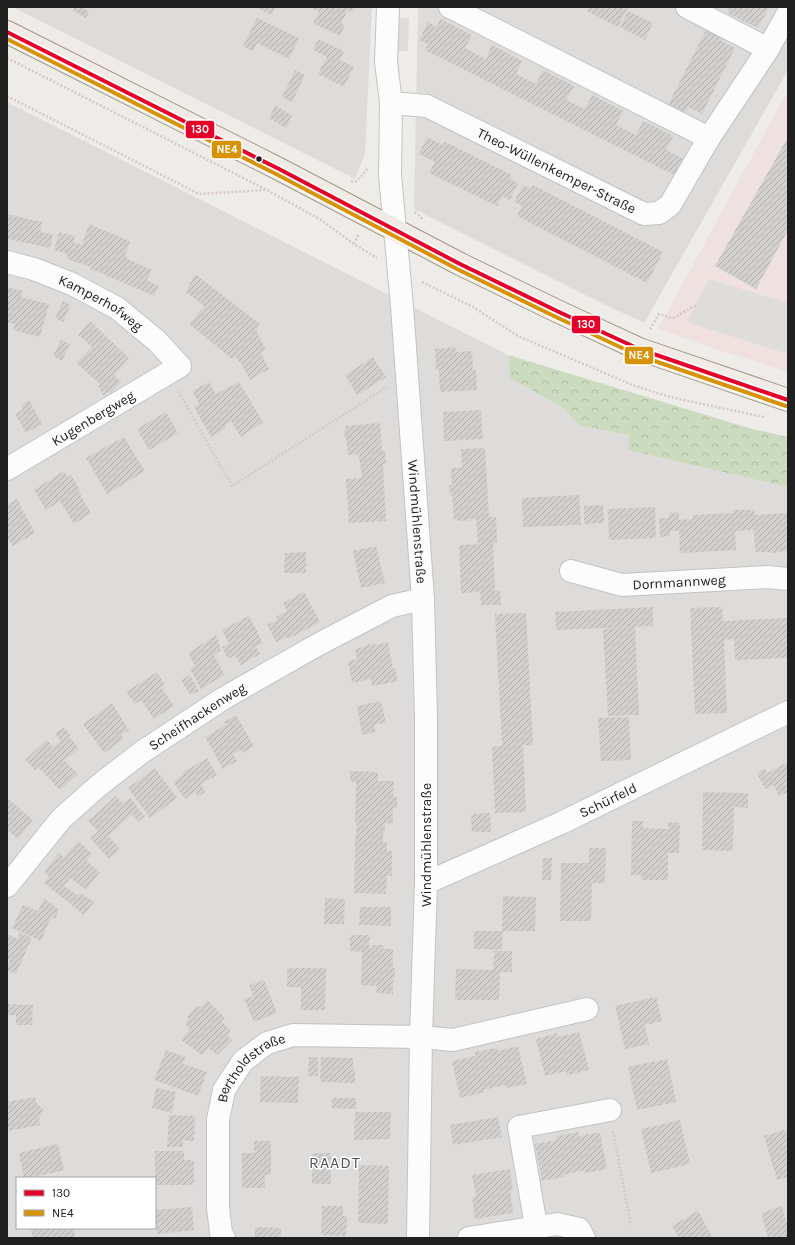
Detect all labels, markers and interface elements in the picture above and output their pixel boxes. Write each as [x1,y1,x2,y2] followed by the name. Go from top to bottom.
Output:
[185,120,215,139] line badge: 130
[191,123,209,136] text: 130
[474,124,639,218] street label: Theo-Wüllenkemper-Straße
[211,140,242,159] line badge: NE4
[217,143,238,156] text: NE4
[254,154,264,164] unlabelled marker
[56,272,146,335] street label: Kamperhofweg
[571,315,601,334] line badge: 130
[577,318,595,331] text: 130
[624,346,654,365] line badge: NE4
[629,349,650,362] text: NE4
[49,387,138,450] street label: Kugenbergweg
[404,459,430,584] street label: Windmühlenstraße
[632,571,726,593] street label: Dornmannweg
[146,679,249,754] street label: Scheifhackenweg
[577,779,640,822] street label: Schürfeld
[418,783,435,907] street label: Windmühlenstraße
[214,1030,287,1104] street label: Bertholdstraße
[309,1153,361,1172] district label: RAADT
[16,1177,156,1229] legend
[52,1186,70,1200] text: 130
[52,1206,74,1220] text: NE4

